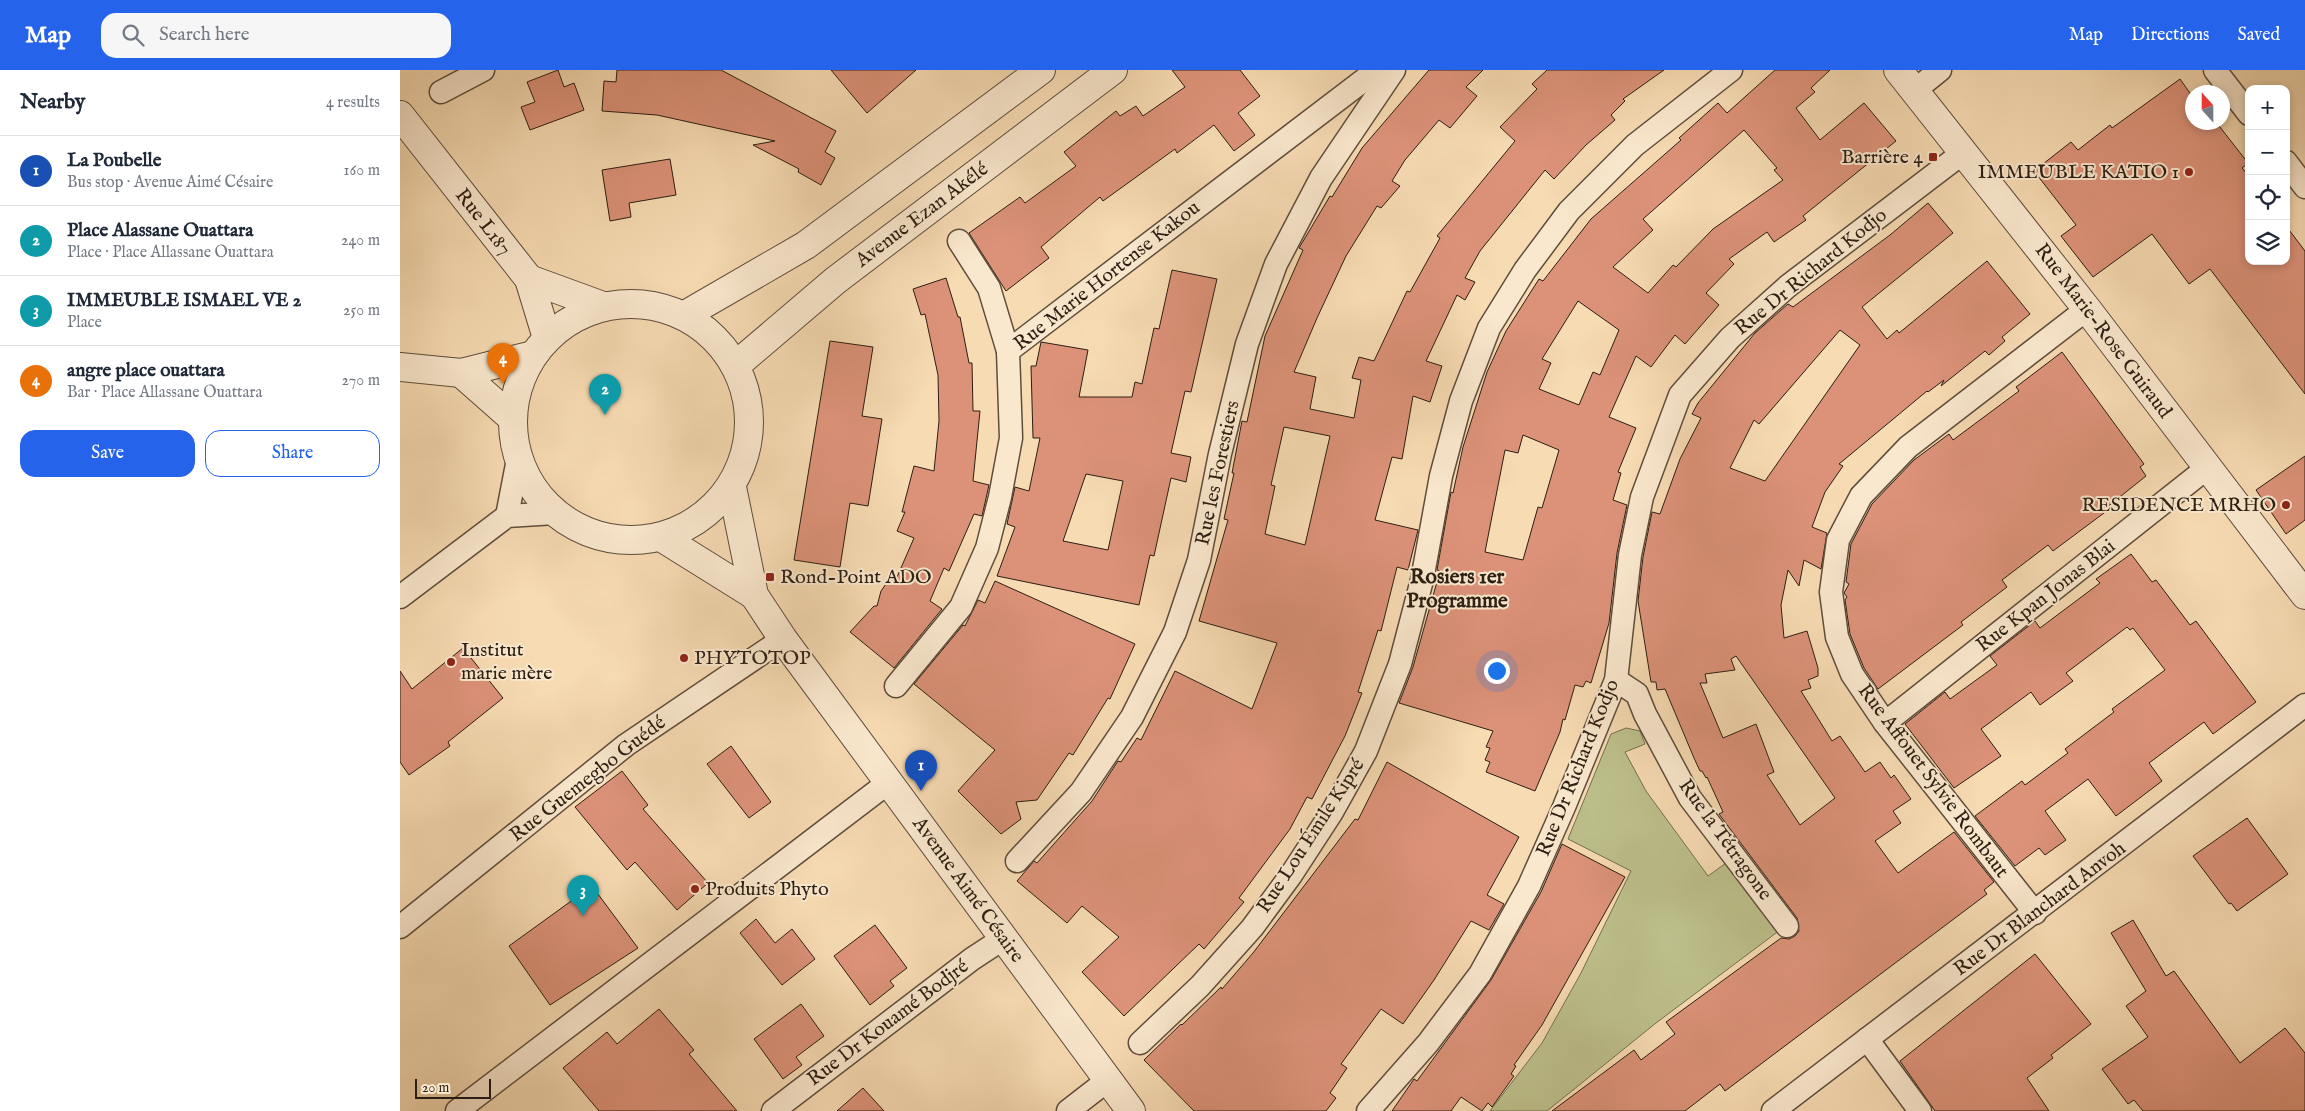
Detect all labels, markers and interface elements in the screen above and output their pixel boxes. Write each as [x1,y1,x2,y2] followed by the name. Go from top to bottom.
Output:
[101,13,451,58] search box
[25,20,71,51] text: Map
[119,21,147,49] icon: search
[159,23,250,47] text: Search here
[2069,24,2103,47] text: Map
[2131,24,2209,47] text: Directions
[2237,24,2280,47] text: Saved
[2185,85,2230,130] north arrow
[2245,85,2290,265] map controls
[2245,85,2290,130] button: +
[20,89,85,116] text: Nearby
[326,93,380,113] text: 4 results
[2245,130,2290,175] button: −
[1841,145,1923,170] place label: Barrière 4
[67,149,161,173] text: La Poubelle
[1927,151,1939,163] marker: Barrière 4
[850,157,993,274] street label: Avenue Ezan Akélé
[1978,160,2179,185] place label: IMMEUBLE KATIO 1
[33,161,39,181] text: 1
[344,161,380,181] text: 160 m
[2183,166,2195,178] marker: IMMEUBLE KATIO 1
[67,173,273,193] text: Bus stop · Avenue Aimé Césaire
[2245,175,2290,220] button: locate
[449,184,517,260] street label: Rue L187
[1009,195,1205,357] street label: Rue Marie Hortense Kakou
[1730,203,1892,341] street label: Rue Dr Richard Kodjo
[67,219,253,243] text: Place Alassane Ouattara
[2245,220,2290,265] button: layers
[32,231,40,251] text: 2
[341,231,380,251] text: 240 m
[2029,239,2177,424] street label: Rue Marie-Rose Guiraud
[67,243,274,263] text: Place · Place Allassane Ouattara
[67,289,301,313] text: IMMEUBLE ISMAEL VE 2
[33,301,39,321] text: 3
[343,301,380,321] text: 250 m
[67,313,102,333] text: Place
[487,343,519,384] pin: 4
[67,359,225,383] text: angre place ouattara
[32,371,40,391] text: 4
[341,371,380,391] text: 270 m
[589,374,621,415] pin: 2
[67,383,262,403] text: Bar · Place Allassane Ouattara
[1190,398,1246,548] street label: Rue les Forestiers
[20,430,195,477] button: Save
[205,430,380,477] button: Share
[2081,493,2276,518] place label: RESIDENCE MRHO
[2280,499,2292,511] marker: RESIDENCE MRHO
[1971,534,2121,658] street label: Rue Kpan Jonas Blai
[1406,564,1508,615] district label: Rosiers 1er Programme
[780,565,932,590] place label: Rond-Point ADO
[764,571,776,583] marker: Rond-Point ADO
[461,638,552,686] place label: Institut marie mère
[694,646,811,671] place label: PHYTOTOP
[678,652,690,664] marker: PHYTOTOP
[445,656,457,668] marker: Institut marie mère
[1484,658,1510,684] your location
[1531,676,1625,860] street label: Rue Dr Richard Kodjo
[1852,679,2014,883] street label: Rue Affouet Sylvie Rombaut
[505,710,671,848] street label: Rue Guemegbo Guédé
[905,750,937,791] pin: 1
[1252,754,1370,918] street label: Rue Lou Émile Kipré
[1673,775,1777,905] street label: Rue la Tétragone
[906,811,1029,968] street label: Avenue Aimé Césaire
[1949,836,2131,982] street label: Rue Dr Blanchard Anvoh
[567,875,599,916] pin: 3
[705,877,829,902] place label: Produits Phyto
[689,883,701,895] marker: Produits Phyto
[802,954,974,1092] street label: Rue Dr Kouamé Bodjré
[415,1076,491,1099] scale bar
[422,1079,449,1097] text: 20 m

